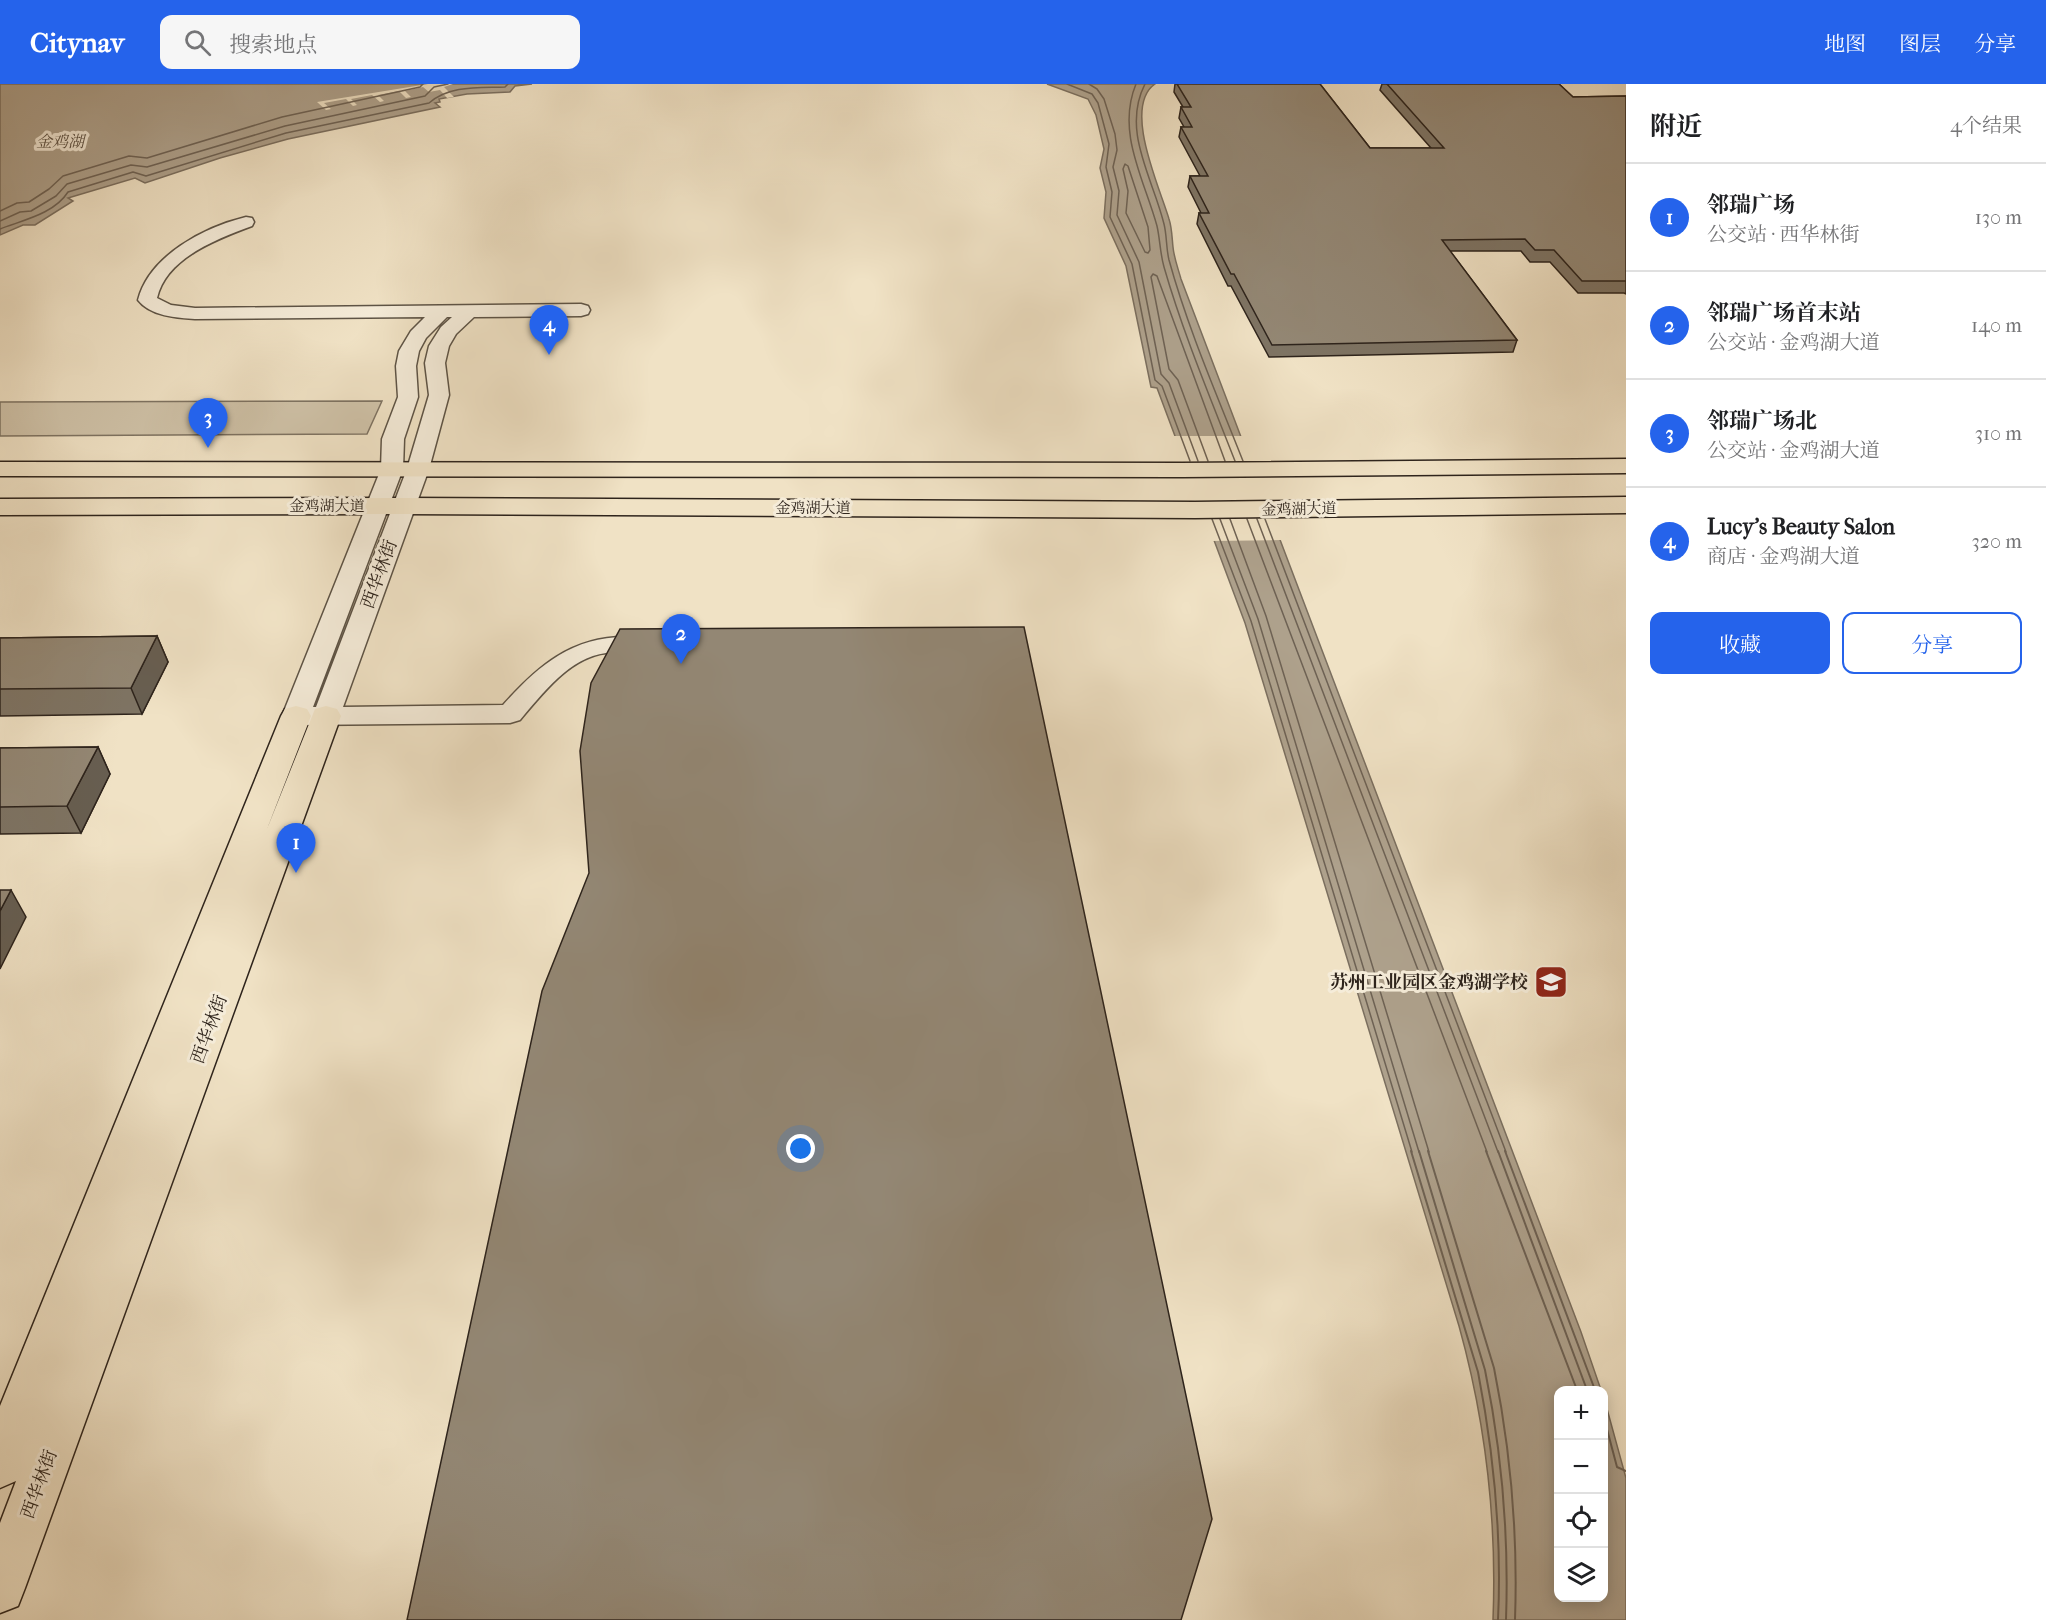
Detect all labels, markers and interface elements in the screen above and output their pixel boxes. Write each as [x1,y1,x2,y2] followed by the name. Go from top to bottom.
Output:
[160,15,580,69] search box
[30,26,124,59] text: Citynav
[181,26,214,59] icon: search
[229,32,317,58] text: 搜索地点
[1824,32,1866,56] text: 地图
[1899,32,1941,56] text: 图层
[1974,32,2016,56] text: 分享
[1650,111,1702,142] text: 附近
[1950,114,2022,137] text: 4个结果
[36,132,87,151] water label: 金鸡湖
[1707,192,1795,218] text: 邻瑞广场
[1666,206,1673,229] text: 1
[1975,206,2022,229] text: 130 m
[1707,223,1860,246] text: 公交站 · 西华林街
[1707,300,1861,326] text: 邻瑞广场首末站
[530,306,568,355] pin: 4
[1664,314,1675,337] text: 2
[1971,314,2022,337] text: 140 m
[1707,331,1880,354] text: 公交站 · 金鸡湖大道
[188,398,228,448] pin: 3
[1707,408,1817,434] text: 邻瑞广场北
[1665,422,1674,445] text: 3
[1975,422,2022,445] text: 310 m
[1707,439,1880,462] text: 公交站 · 金鸡湖大道
[289,497,365,515] street label: 金鸡湖大道
[775,499,851,517] street label: 金鸡湖大道
[1261,499,1337,519] street label: 金鸡湖大道
[1707,514,1895,540] text: Lucy's Beauty Salon
[1664,530,1675,553] text: 4
[1972,530,2022,553] text: 320 m
[357,537,402,612] street label: 西华林街
[1707,545,1860,568] text: 商店 · 金鸡湖大道
[1650,612,1830,674] button: 收藏
[1842,612,2022,674] button: 分享
[662,614,700,664] pin: 2
[276,824,316,873] pin: 1
[1533,964,1569,1000] school or university icon: 苏州工业园区金鸡湖学校
[1330,972,1528,993] place label: 苏州工业园区金鸡湖学校
[187,992,232,1067] street label: 西华林街
[786,1134,815,1163] your location
[1554,1386,1608,1602] map controls
[1554,1386,1608,1440] button: +
[1554,1440,1608,1494] button: −
[17,1447,62,1522] street label: 西华林街
[1554,1494,1608,1548] button: locate
[1554,1548,1608,1602] button: layers

